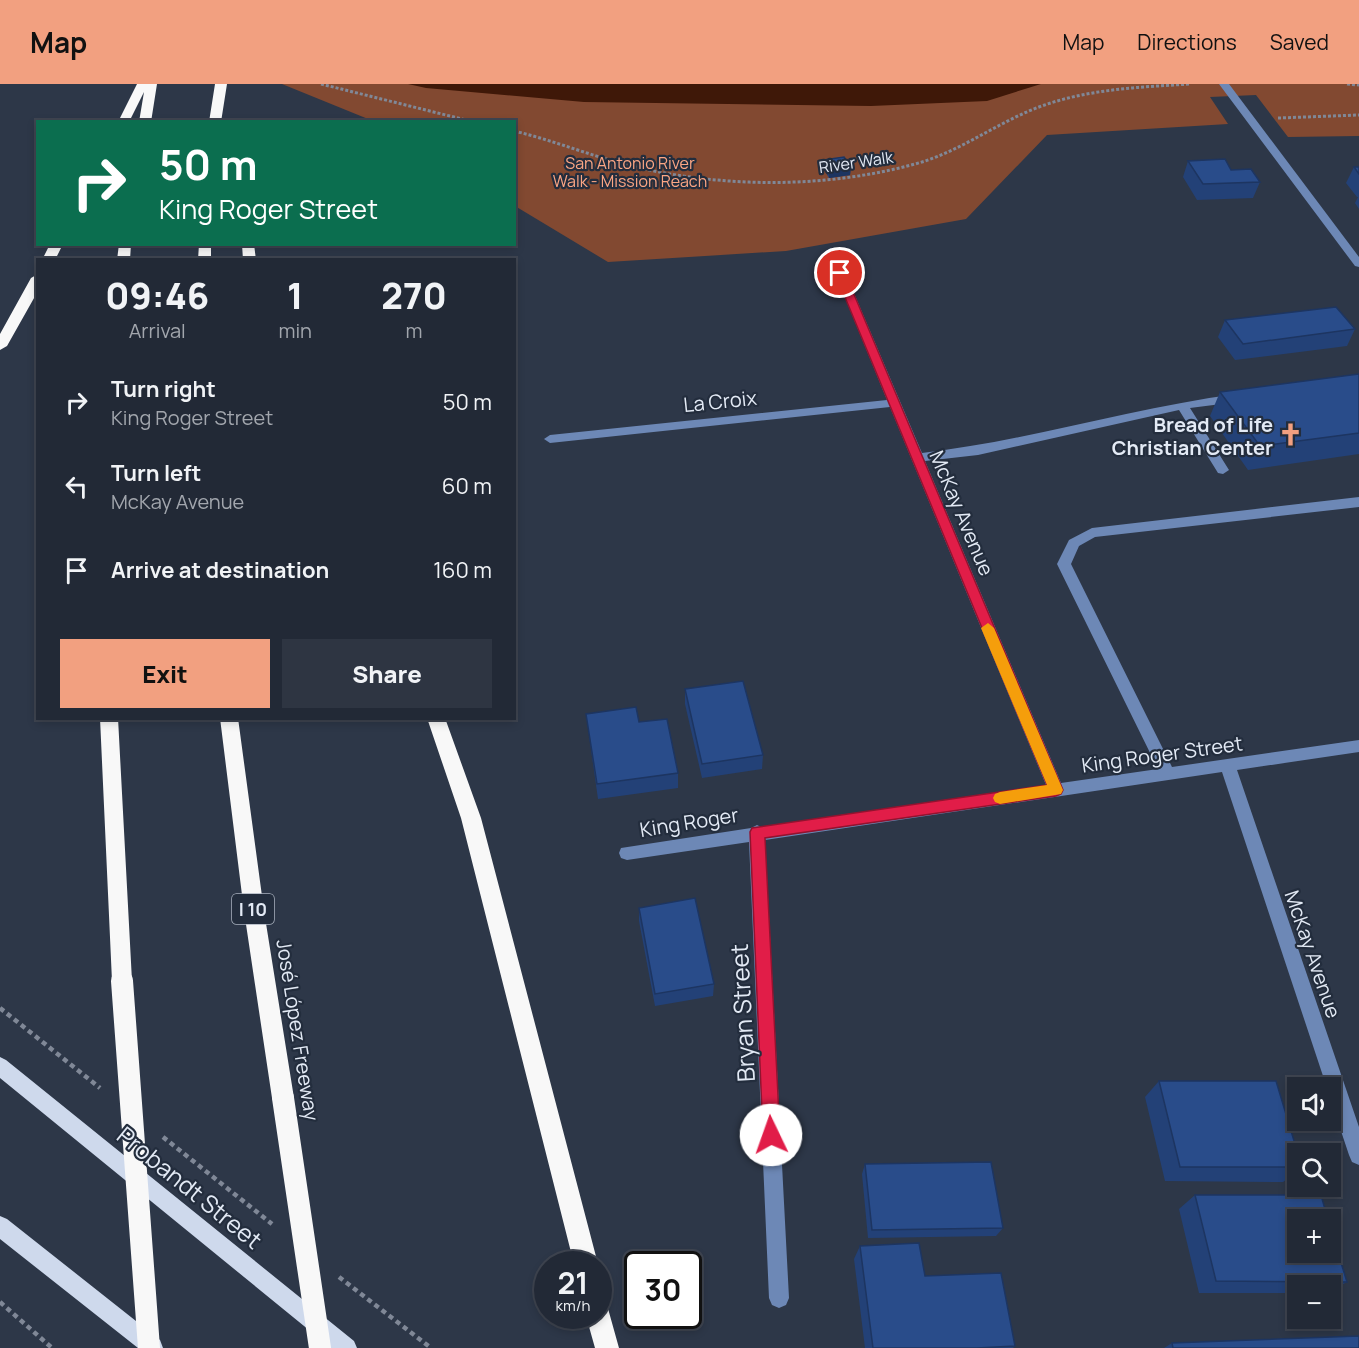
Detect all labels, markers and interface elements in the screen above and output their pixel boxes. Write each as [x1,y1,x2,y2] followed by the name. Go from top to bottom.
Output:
[30,23,87,61] text: Map
[1063,28,1104,56] text: Map
[1137,28,1237,56] text: Directions
[1270,28,1329,56] text: Saved
[159,135,257,193] text: 50 m
[60,144,138,222] icon: right
[817,146,896,178] street label: River Walk
[553,152,707,192] park label: San Antonio River Walk - Mission Reach
[159,190,378,227] text: King Roger Street
[814,247,865,298] pin
[823,256,856,289] icon: arrive
[105,271,209,320] text: 09:46
[287,271,303,320] text: 1
[381,271,447,320] text: 270
[129,317,186,344] text: Arrival
[278,317,312,344] text: min
[405,317,422,344] text: m
[111,374,216,404] text: Turn right
[682,384,759,418] street label: La Croix
[60,386,93,419] icon: right
[443,387,492,417] text: 50 m
[111,404,273,431] text: King Roger Street
[1112,411,1273,461] place label: Bread of Life Christian Center
[1278,422,1304,448] church icon: Bread of Life Christian Center
[924,446,1000,580] street label: McKay Avenue
[111,458,201,488] text: Turn left
[60,470,93,503] icon: left
[442,471,492,501] text: 60 m
[111,488,244,515] text: McKay Avenue
[60,554,93,587] icon: arrive
[111,555,329,585] text: Arrive at destination
[433,555,492,585] text: 160 m
[60,639,270,708] button: Exit
[282,639,492,708] button: Share
[1080,729,1244,779] street label: King Roger Street
[638,801,740,843] street label: King Roger
[1279,887,1347,1021] street label: McKay Avenue
[232,894,274,924] road number: I 10
[270,937,326,1123] street label: José López Freeway
[722,943,762,1083] street label: Bryan Street
[1287,1077,1341,1329] map controls
[1287,1077,1341,1131] button: sound
[739,1103,803,1167] position arrow
[110,1118,270,1256] street label: Probandt Street
[1287,1143,1341,1197] button: search
[1287,1209,1341,1263] button: +
[624,1251,702,1329] speed limit sign: 30
[557,1262,589,1303] text: 21
[1287,1275,1341,1329] button: −
[556,1295,590,1316] text: km/h

